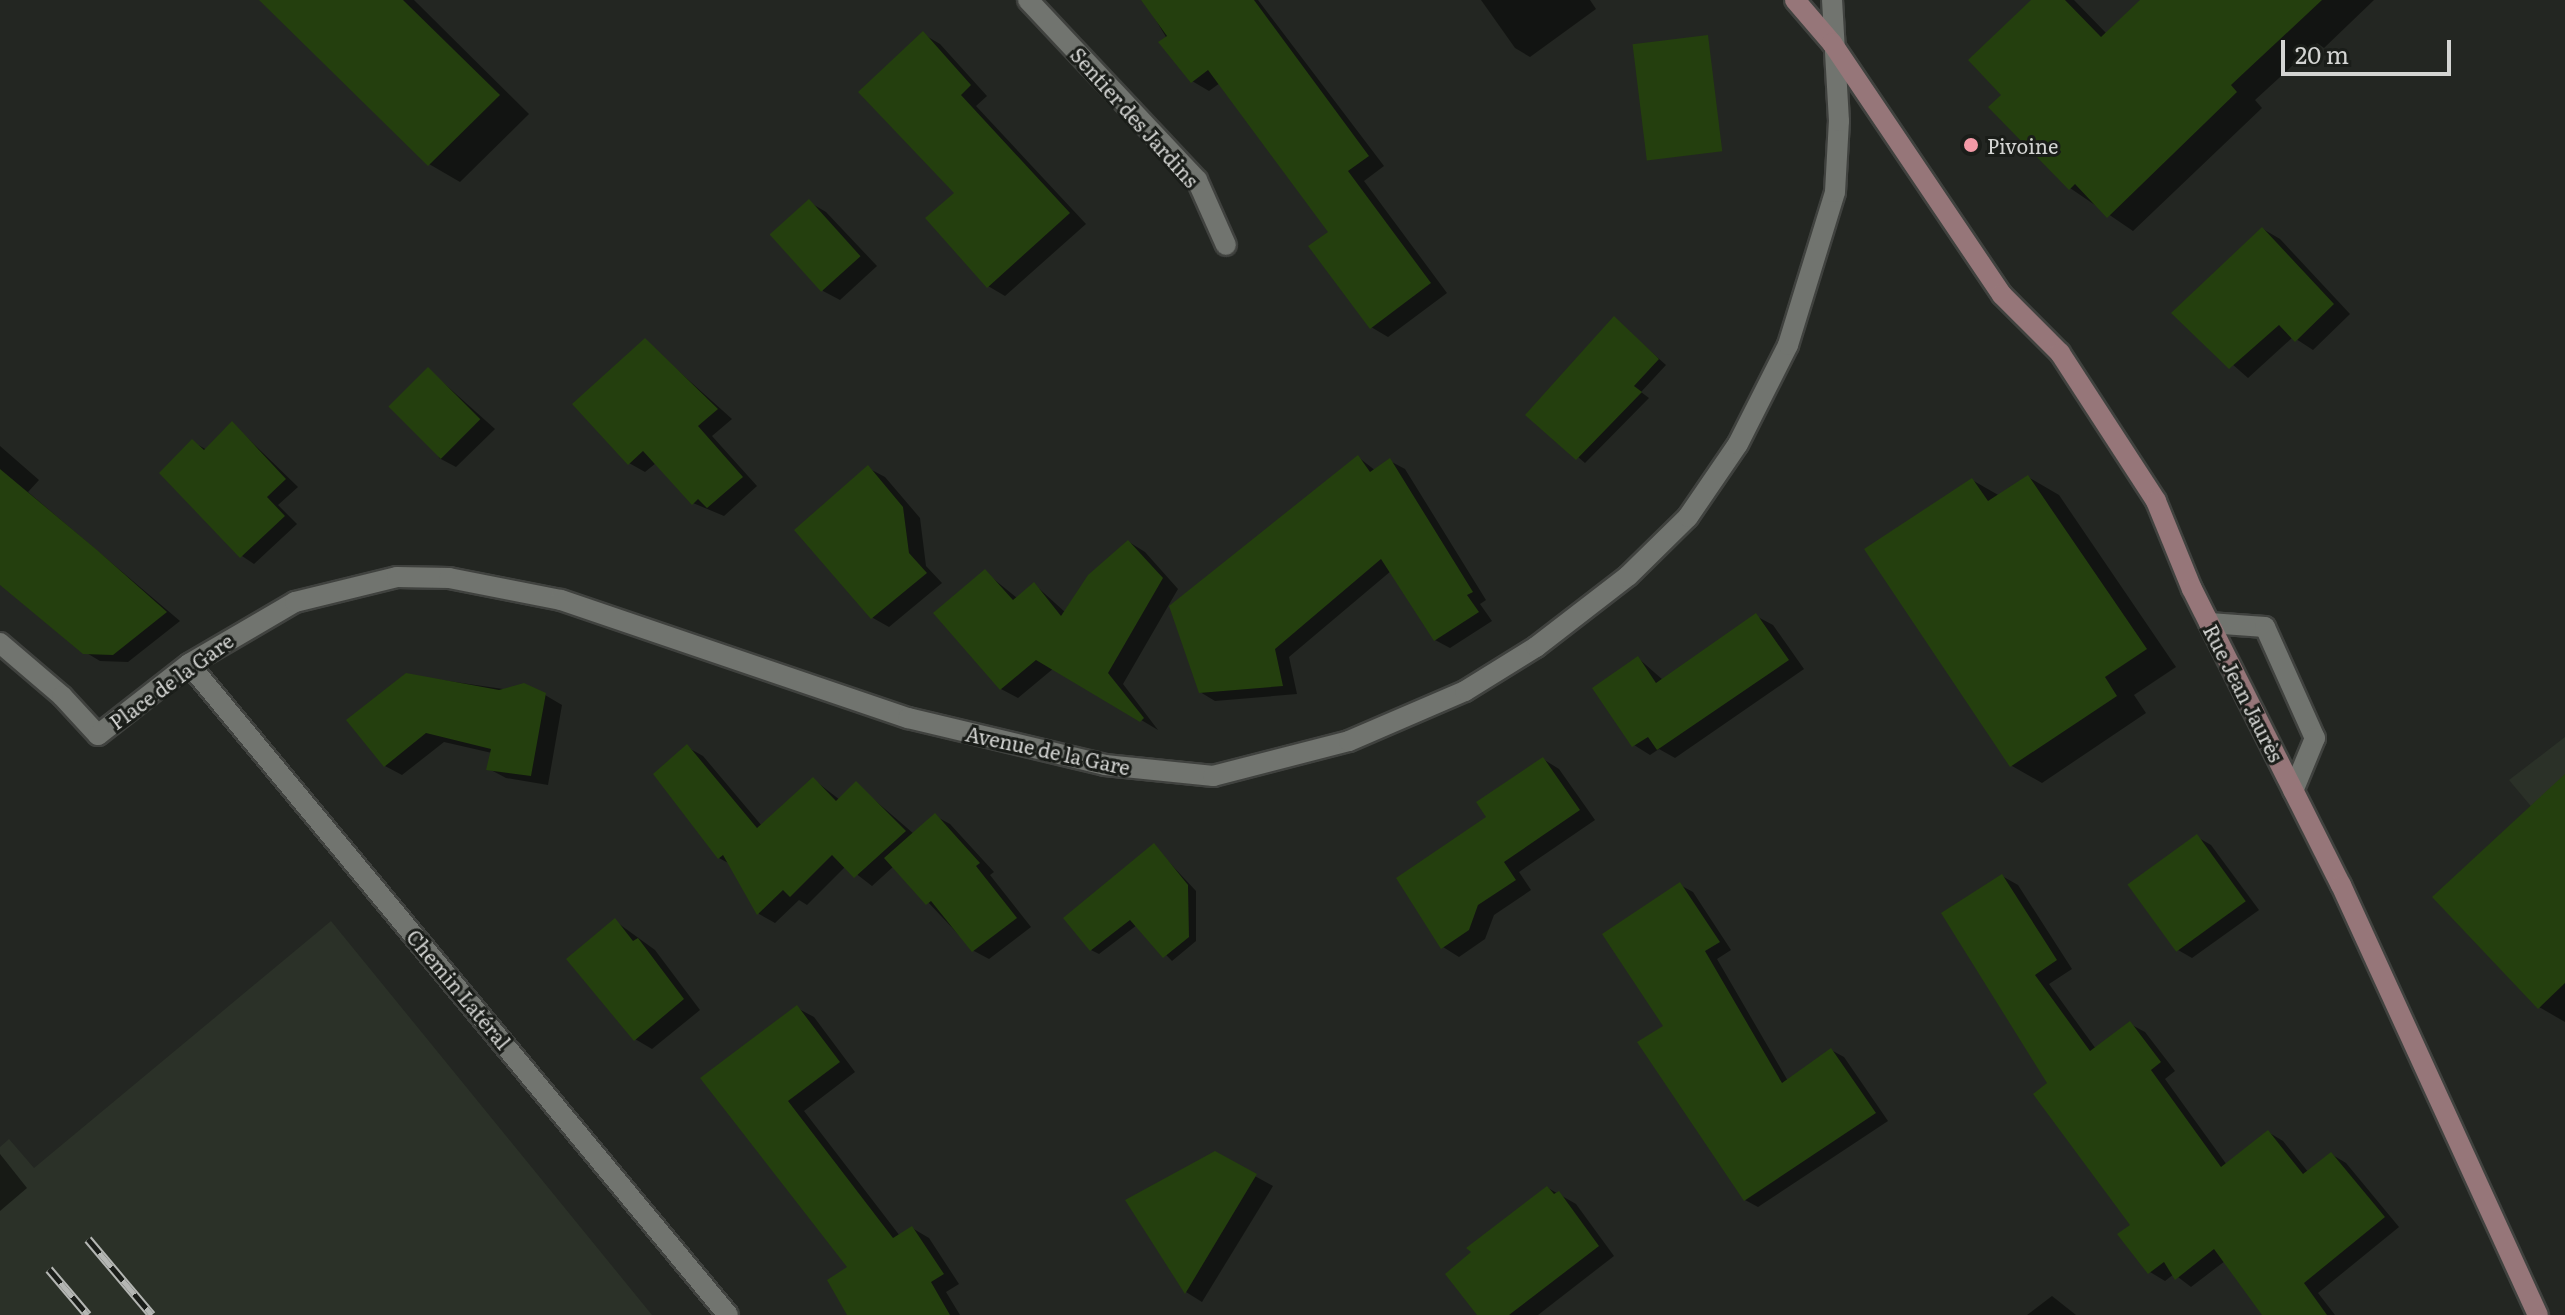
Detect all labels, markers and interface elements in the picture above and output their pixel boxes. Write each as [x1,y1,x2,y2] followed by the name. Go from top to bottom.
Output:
[2285,24,2455,74] scale bar
[2295,36,2349,71] text: 20 m
[1066,42,1204,192] street label: Sentier des Jardins
[1987,133,2058,157] place label: Pivoine
[1962,136,1980,154] marker: Pivoine
[2199,620,2289,766] street label: Rue Jean Jaurès
[105,628,237,734] street label: Place de la Gare
[964,721,1132,779] street label: Avenue de la Gare
[402,924,516,1054] street label: Chemin Latéral

